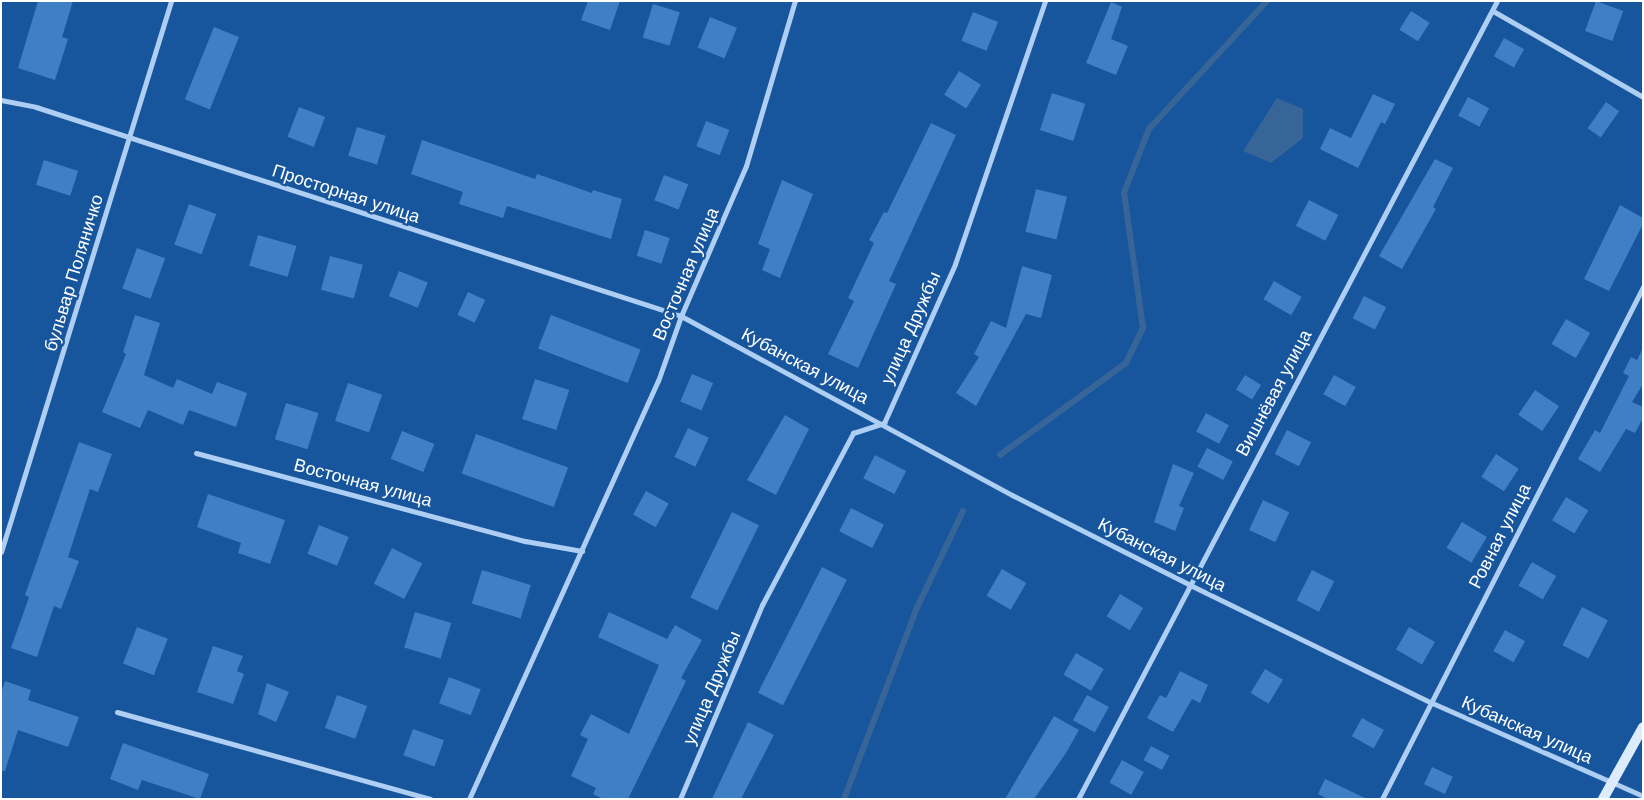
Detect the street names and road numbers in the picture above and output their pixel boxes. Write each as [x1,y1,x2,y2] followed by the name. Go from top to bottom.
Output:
[269,160,423,228] street label: Просторная улица
[40,192,108,354] street label: бульвар Поляничко
[648,204,724,344] street label: Восточная улица
[876,268,946,388] street label: улица Дружбы
[738,323,872,409] street label: Кубанская улица
[1232,326,1316,460] street label: Вишнёвая улица
[292,454,434,512] street label: Восточная улица
[1464,480,1536,592] street label: Ровная улица
[1094,513,1230,597] street label: Кубанская улица
[678,628,746,748] street label: улица Дружбы
[1458,691,1596,769] street label: Кубанская улица

